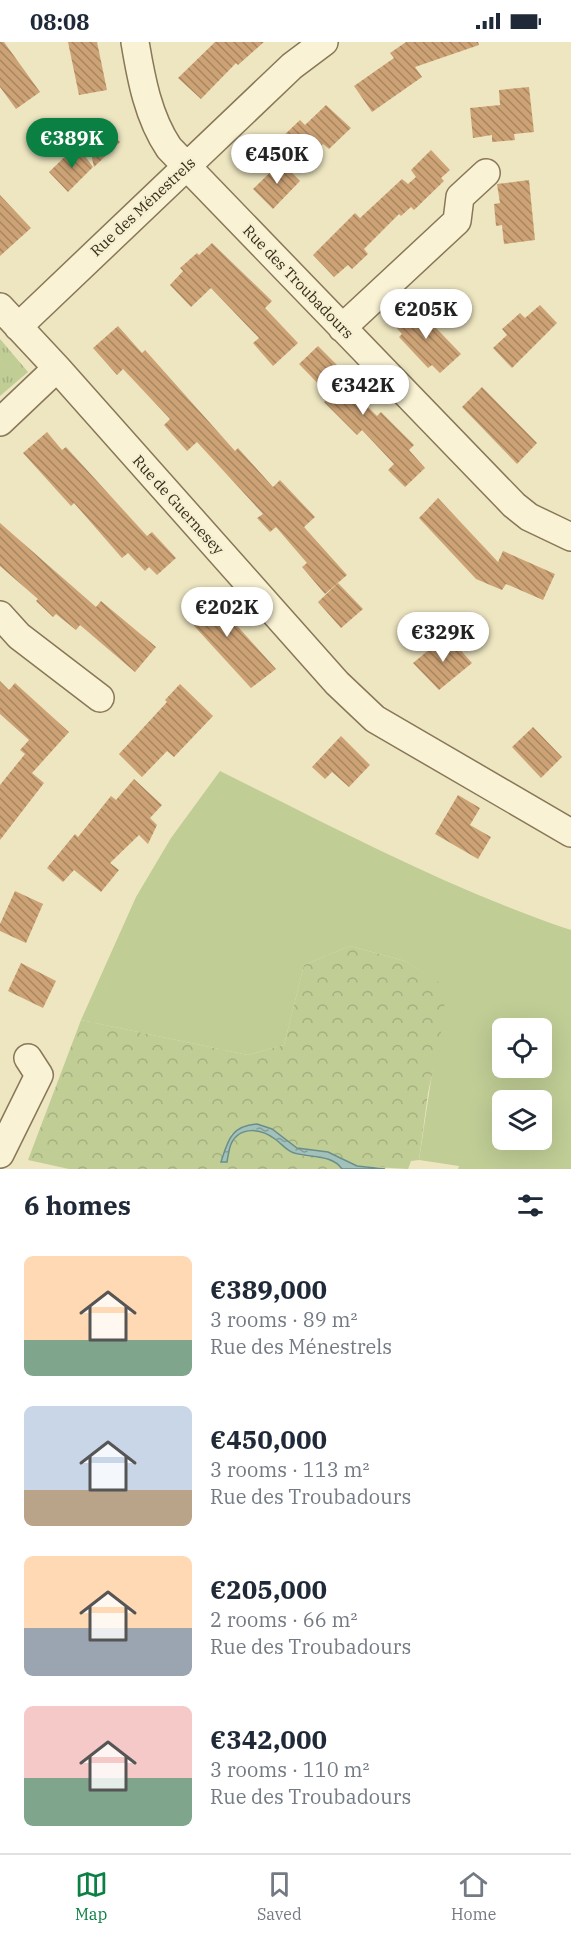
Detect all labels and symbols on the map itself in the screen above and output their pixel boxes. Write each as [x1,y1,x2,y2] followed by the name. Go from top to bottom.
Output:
[30,118,114,169] pin: €389K
[235,134,319,185] pin: €450K
[86,153,199,260] street label: Rue des Ménestrels
[239,221,358,343] street label: Rue des Troubadours
[384,289,468,340] pin: €205K
[321,365,405,416] pin: €342K
[129,451,228,558] street label: Rue de Guernesey
[185,587,269,638] pin: €202K
[401,612,485,663] pin: €329K

